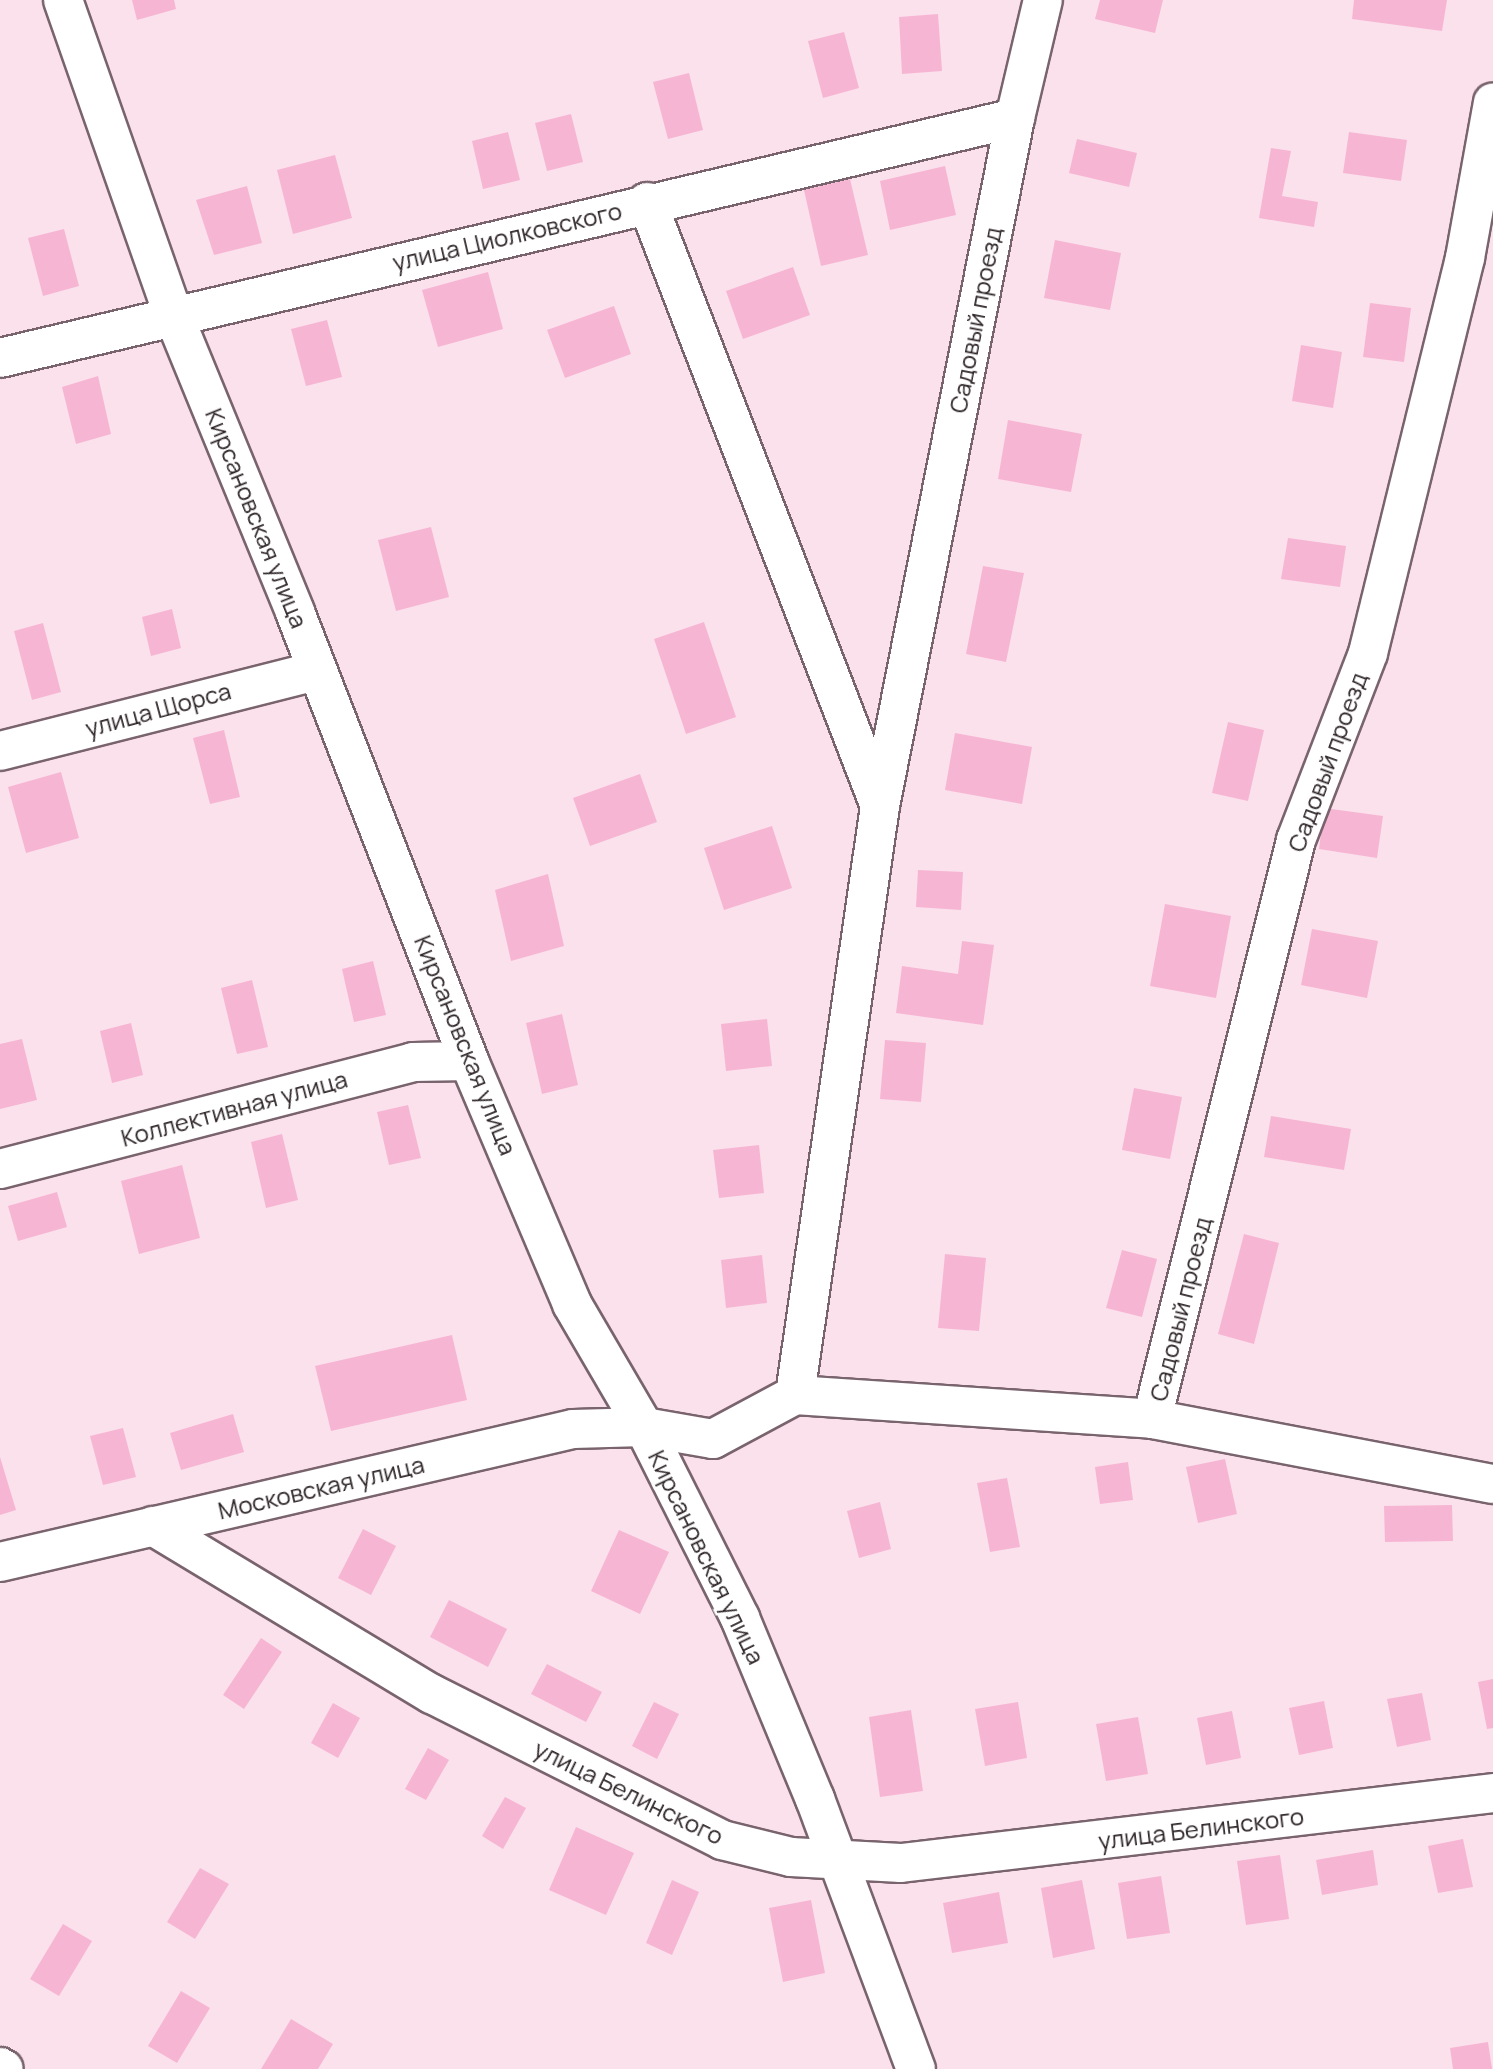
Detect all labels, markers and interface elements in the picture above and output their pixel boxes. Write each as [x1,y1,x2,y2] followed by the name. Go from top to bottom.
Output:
[390,196,624,276] street label: улица Циолковского
[943,225,1007,415] street label: Садовый проезд
[200,404,314,632] street label: Кирсановская улица
[1281,668,1373,856] street label: Садовый проезд
[82,676,234,742] street label: улица Щорса
[409,931,523,1159] street label: Кирсановская улица
[118,1064,350,1152] street label: Коллективная улица
[1143,1214,1217,1404] street label: Садовый проезд
[643,1445,771,1669] street label: Кирсановская улица
[215,1449,427,1525] street label: Московская улица
[530,1734,728,1850] street label: улица Белинского
[1096,1801,1306,1855] street label: улица Белинского

